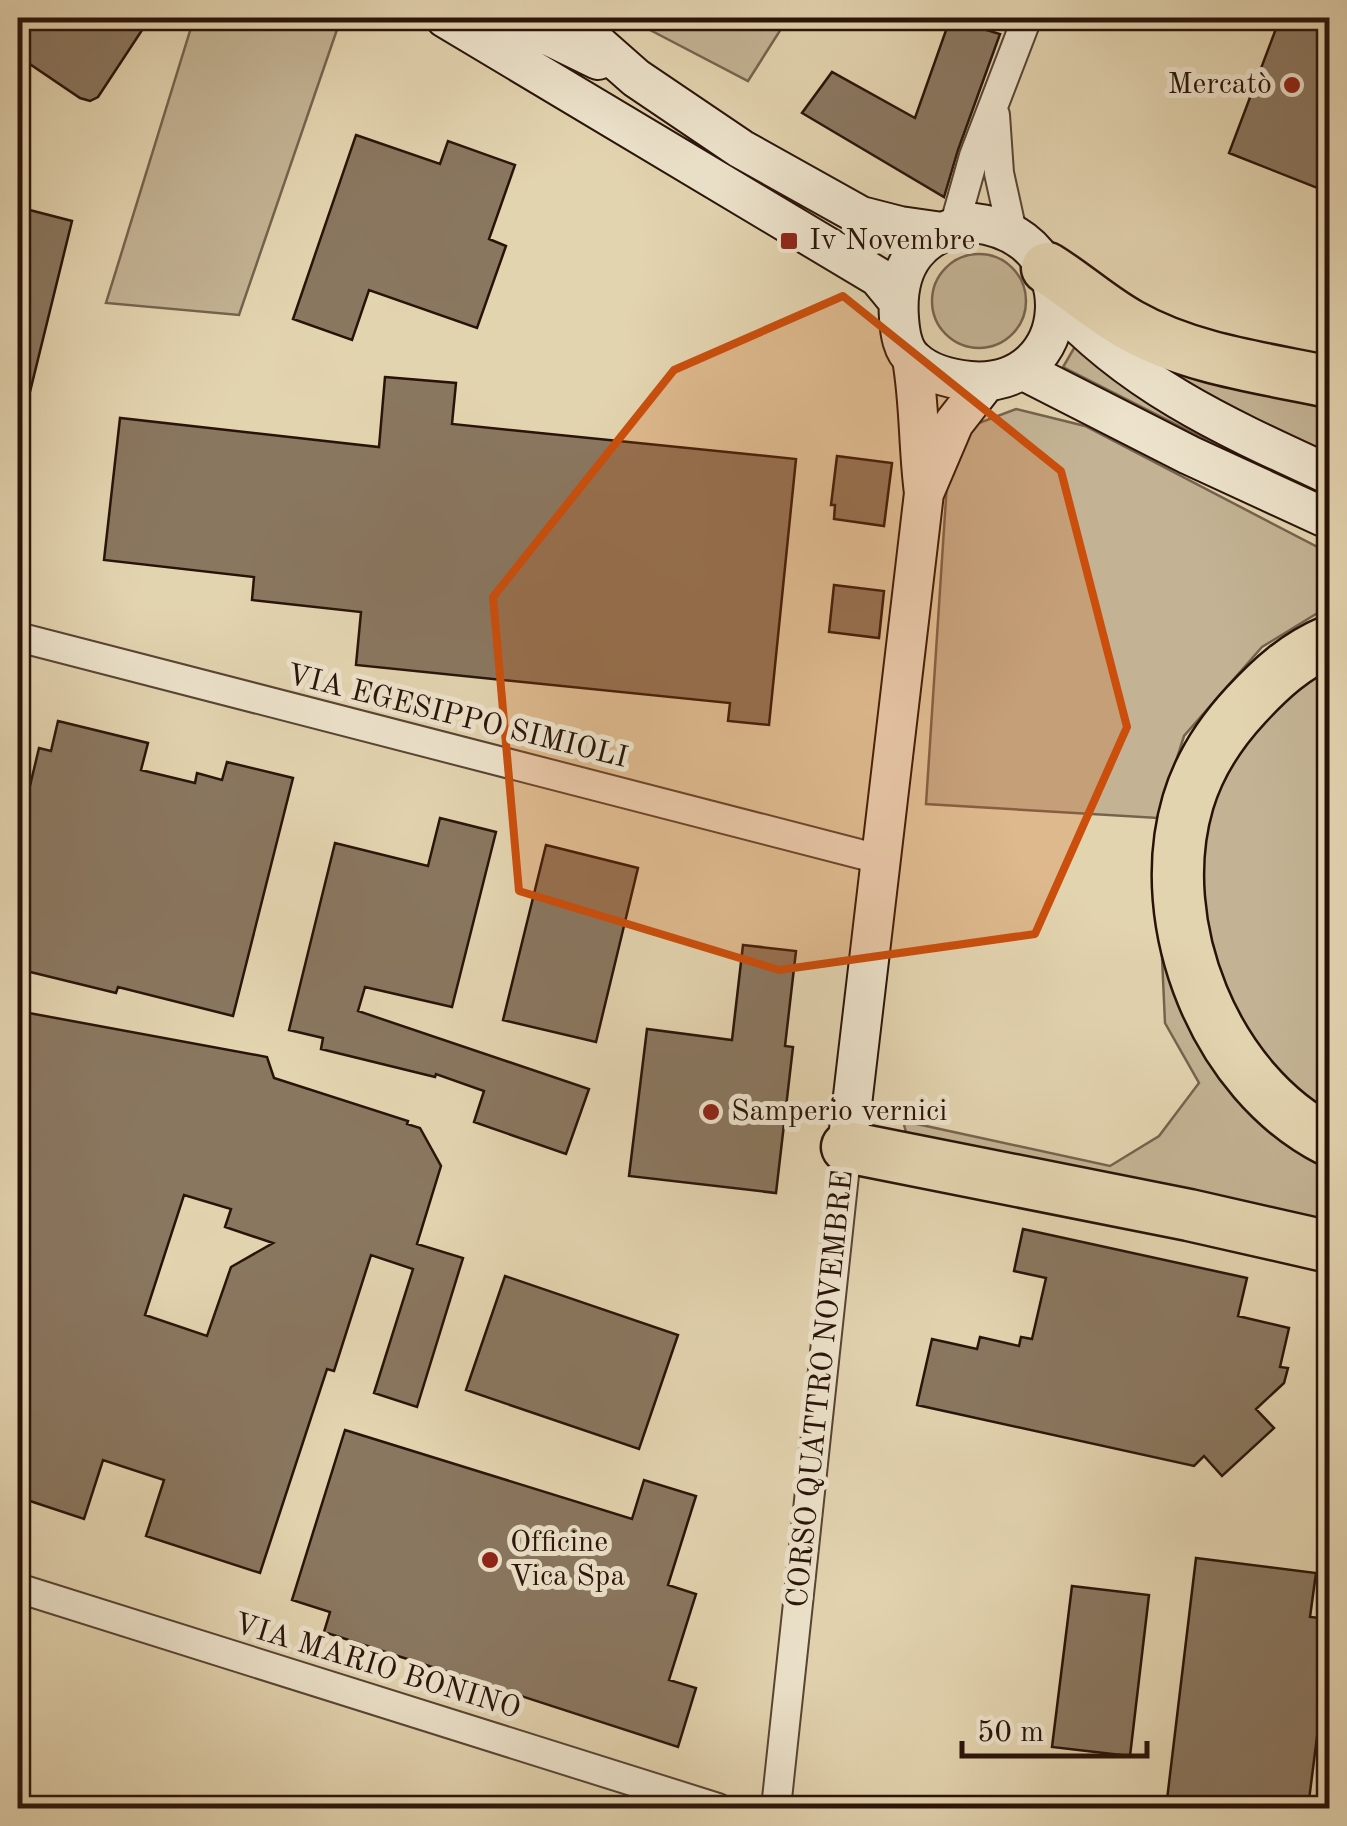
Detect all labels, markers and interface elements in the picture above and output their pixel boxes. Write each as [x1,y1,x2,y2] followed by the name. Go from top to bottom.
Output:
[1167,70,1272,100] place label: Mercatò
[1281,74,1303,96] marker: Mercatò
[809,226,975,256] place label: Iv Novembre
[778,230,800,252] marker: Iv Novembre
[283,660,631,774] street label: VIA EGESIPPO SIMIOLI
[731,1097,947,1127] place label: Samperio vernici
[700,1101,722,1123] marker: Samperio vernici
[783,1169,859,1609] street label: CORSO QUATTRO NOVEMBRE
[510,1528,625,1592] place label: Officine Vica Spa
[479,1549,501,1571] marker: Officine Vica Spa
[230,1609,524,1725] street label: VIA MARIO BONINO
[962,1696,1147,1758] scale bar
[977,1718,1044,1748] text: 50 m

